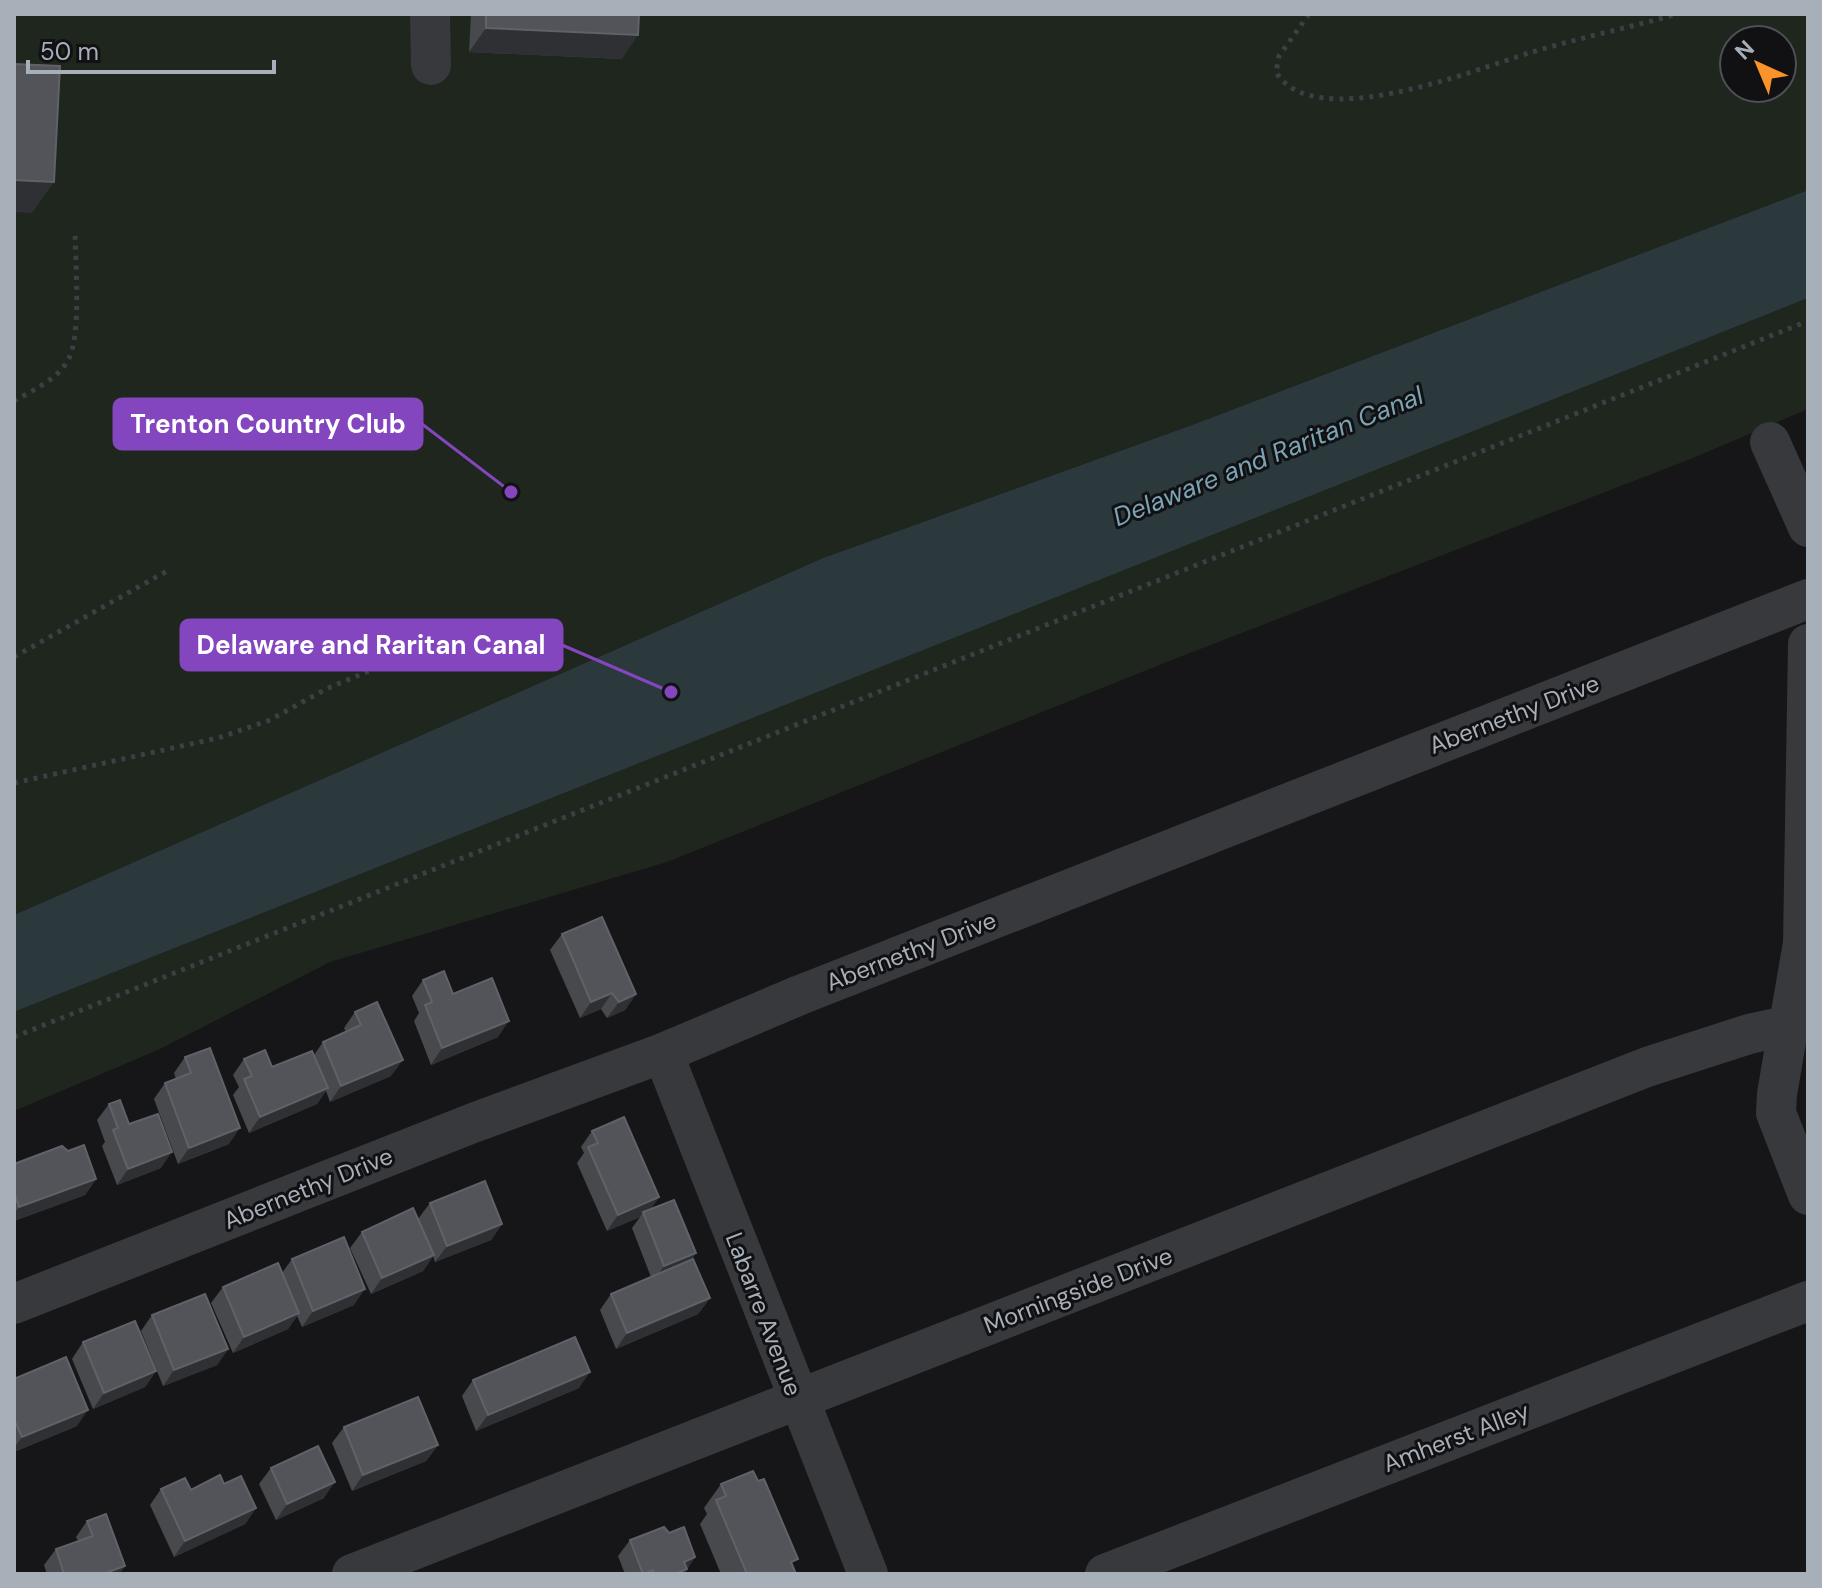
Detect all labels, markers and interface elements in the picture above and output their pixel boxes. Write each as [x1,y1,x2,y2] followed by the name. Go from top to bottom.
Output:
[28,24,274,74] scale bar
[1718,24,1798,104] north arrow
[1729,34,1760,66] text: N
[40,36,99,67] text: 50 m
[1108,378,1429,534] water label: Delaware and Raritan Canal
[114,399,422,449] callout: Trenton Country Club
[130,407,406,441] text: Trenton Country Club
[181,620,562,670] callout: Delaware and Raritan Canal
[197,628,545,662] text: Delaware and Raritan Canal
[1424,667,1604,761] street label: Abernethy Drive
[821,904,1001,998] street label: Abernethy Drive
[219,1140,397,1236] street label: Abernethy Drive
[719,1228,809,1400] street label: Labarre Avenue
[979,1240,1177,1340] street label: Morningside Drive
[1379,1395,1533,1479] street label: Amherst Alley

